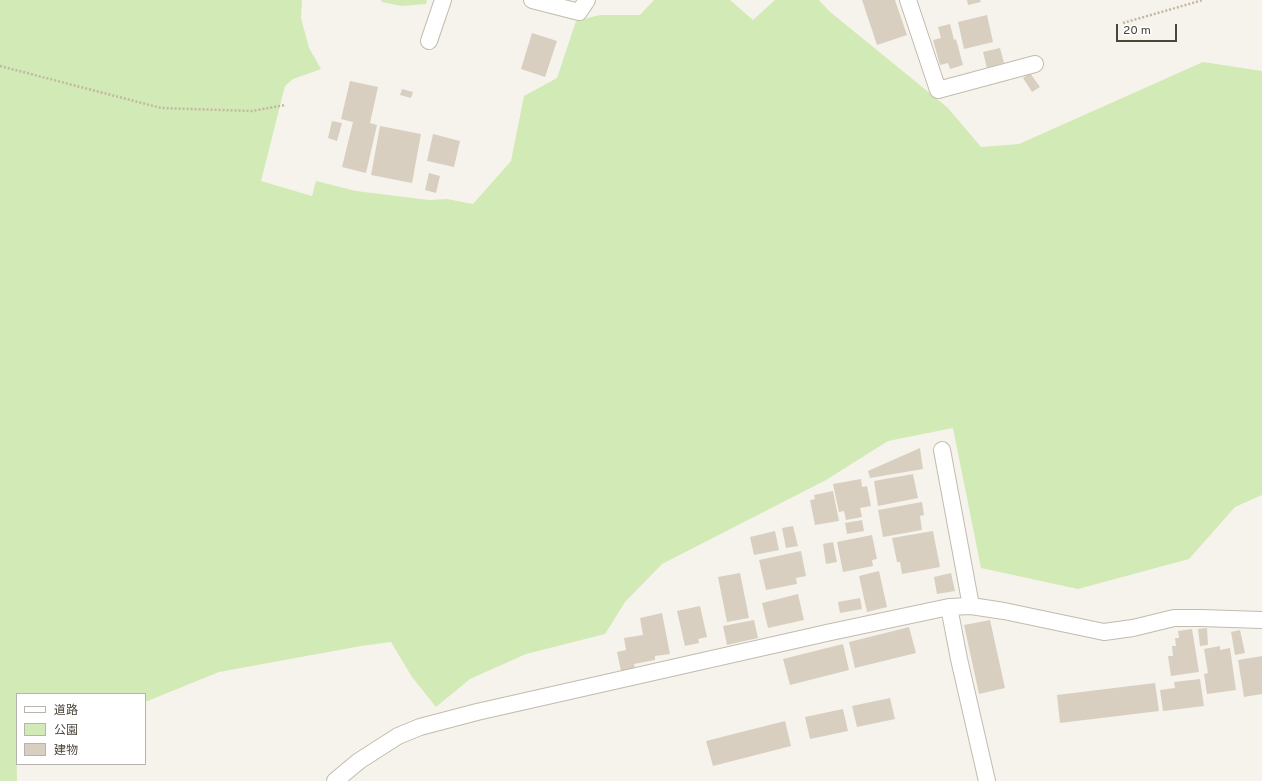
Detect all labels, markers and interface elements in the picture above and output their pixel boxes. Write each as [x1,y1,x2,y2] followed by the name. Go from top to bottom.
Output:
[1118,16,1179,42] scale bar
[1123,23,1151,39] text: 20 m
[16,693,146,765] legend
[54,703,78,719] text: 道路
[54,723,78,739] text: 公園
[54,743,78,759] text: 建物

